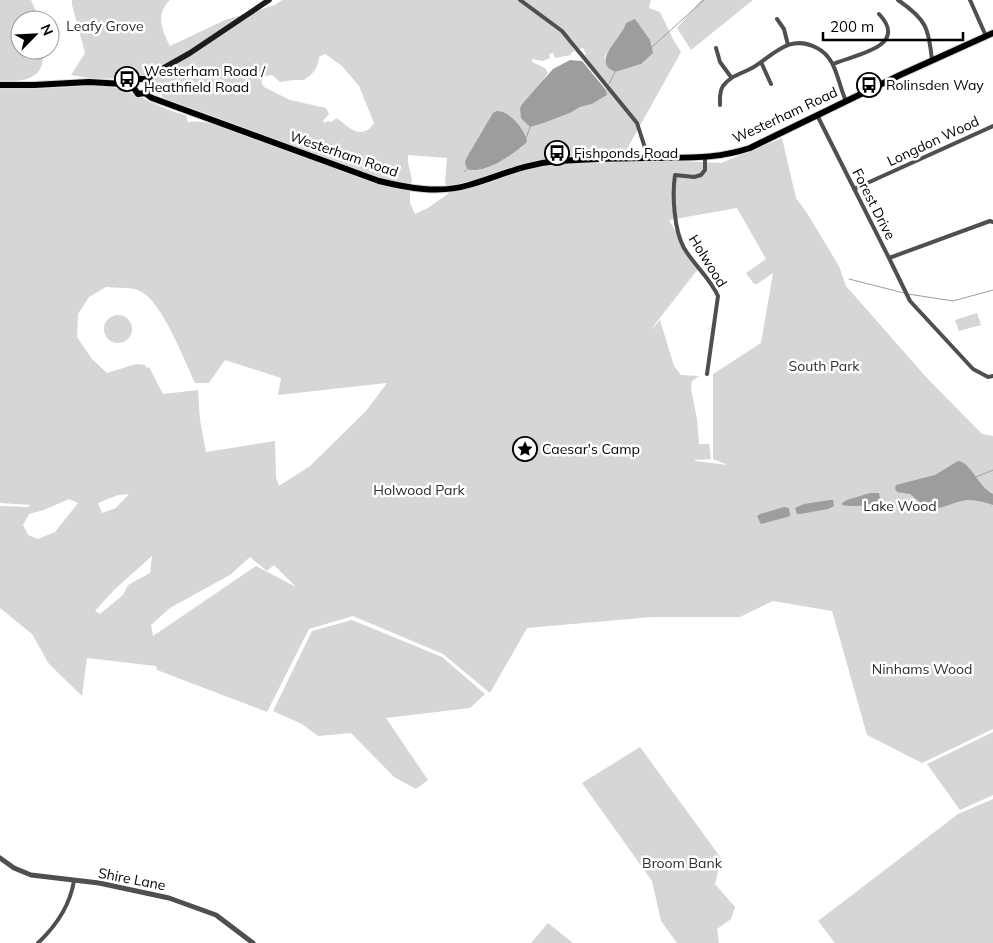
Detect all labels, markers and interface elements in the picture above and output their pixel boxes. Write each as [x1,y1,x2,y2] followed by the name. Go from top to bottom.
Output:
[10,10,60,60] north arrow
[823,10,963,42] scale bar
[66,17,144,35] park label: Leafy Grove
[830,17,874,36] text: 200 m
[37,21,57,38] text: N
[144,62,266,96] place label: Westerham Road / Heathfield Road
[114,66,140,92] bus stop icon: Westerham Road / Heathfield Road
[856,72,882,98] bus stop icon: Rolinsden Way
[886,76,984,94] place label: Rolinsden Way
[730,83,840,147] street label: Westerham Road
[884,112,982,170] street label: Longdon Wood
[287,127,401,181] street label: Westerham Road
[544,140,570,166] bus stop icon: Fishponds Road
[574,144,678,162] place label: Fishponds Road
[848,165,900,243] street label: Forest Drive
[685,231,731,291] street label: Holwood
[788,357,860,375] park label: South Park
[512,436,538,462] place icon: Caesar's Camp
[542,440,640,458] place label: Caesar's Camp
[373,481,466,499] park label: Holwood Park
[863,497,937,515] park label: Lake Wood
[872,660,972,678] park label: Ninhams Wood
[642,854,723,872] park label: Broom Bank
[97,864,167,894] street label: Shire Lane

